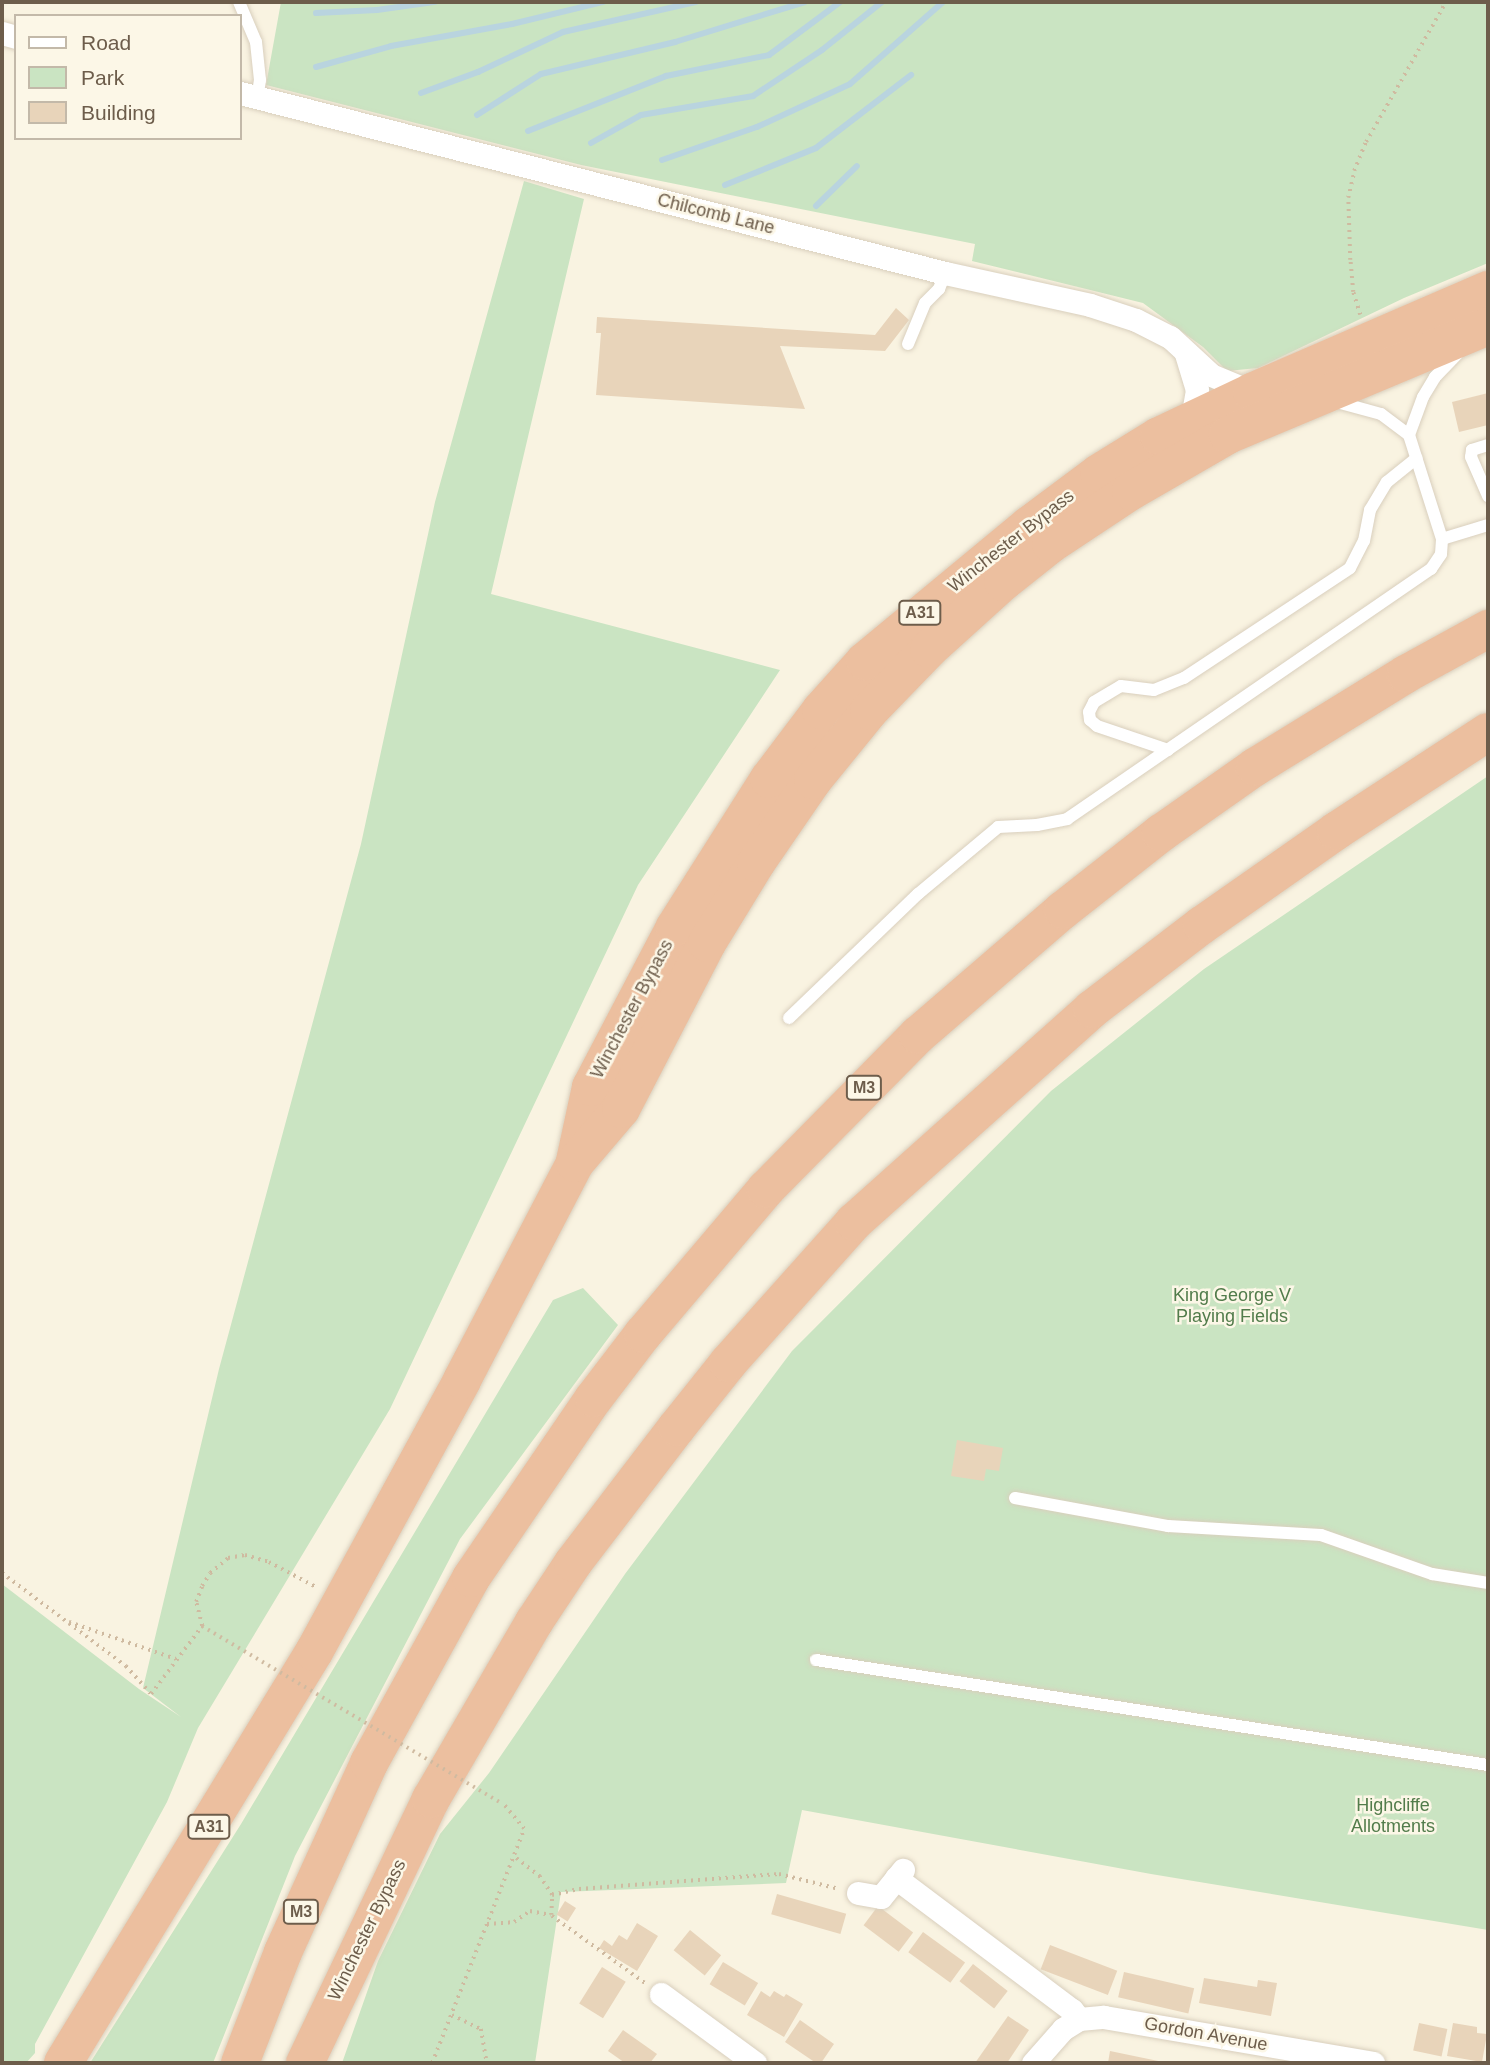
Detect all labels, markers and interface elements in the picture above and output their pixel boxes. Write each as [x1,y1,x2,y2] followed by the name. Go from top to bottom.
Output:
[14,14,242,140] legend
[81,31,131,54] text: Road
[81,66,124,89] text: Park
[81,101,156,124] text: Building
[655,189,777,239] street label: Chilcomb Lane
[944,485,1078,597] street label: Winchester Bypass
[897,600,943,626] road number: A31
[586,936,678,1082] street label: Winchester Bypass
[845,1076,883,1100] road number: M3
[1173,1285,1291,1328] park label: King George V Playing Fields
[1351,1795,1435,1838] park label: Highcliffe Allotments
[186,1814,232,1840] road number: A31
[324,1856,410,2004] street label: Winchester Bypass
[282,1900,320,1924] road number: M3
[1142,2012,1270,2056] street label: Gordon Avenue

